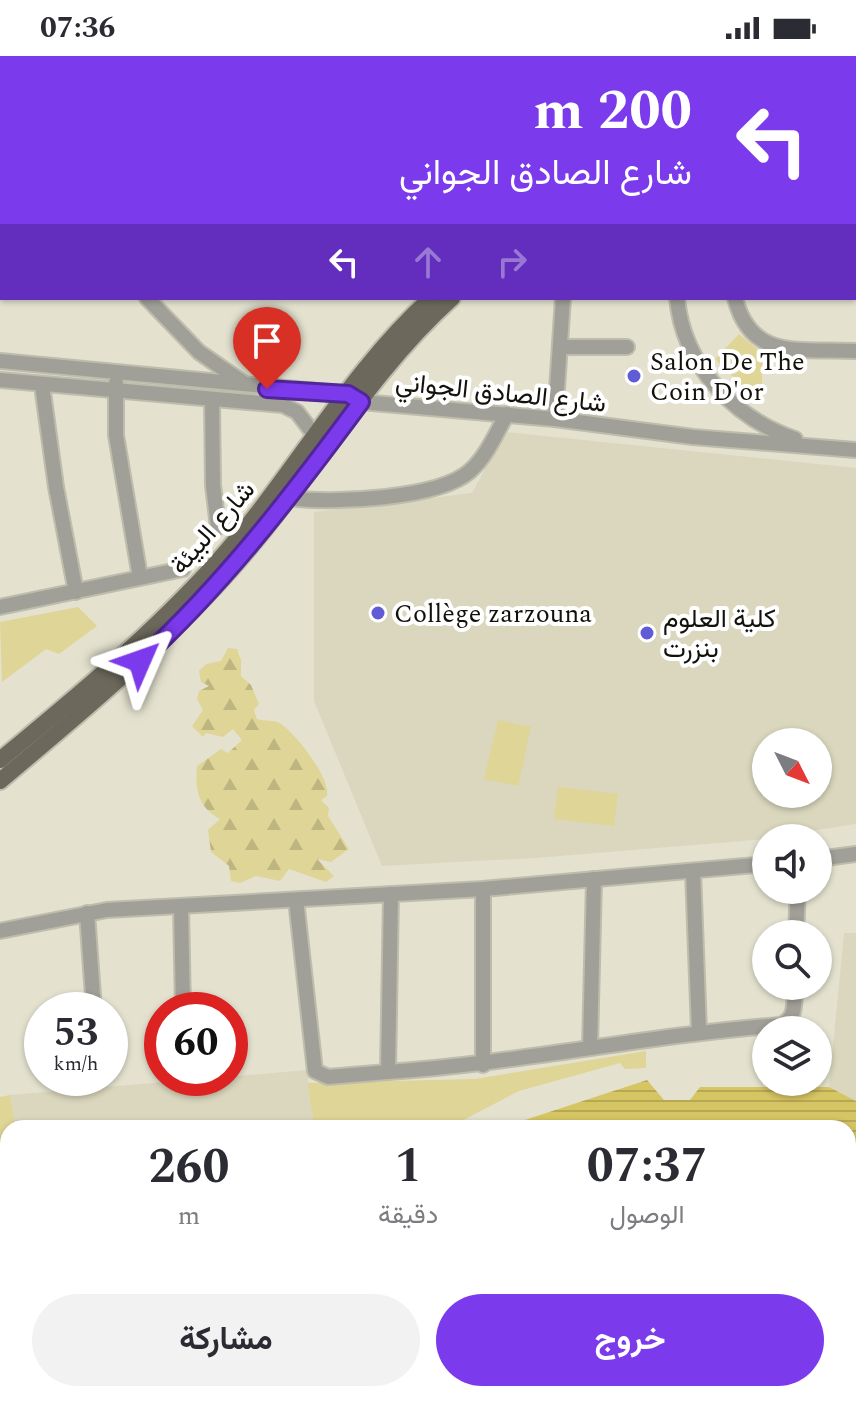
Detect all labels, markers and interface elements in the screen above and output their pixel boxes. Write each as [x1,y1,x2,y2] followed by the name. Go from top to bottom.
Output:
[40,5,115,51] text: 07:36
[533,69,692,154] text: 200 m
[720,88,824,192] icon: left
[399,146,692,201] text: شارع الصادق الجواني
[322,240,366,284] icon: left
[406,240,450,284] icon: ahead
[490,240,534,284] icon: right
[233,307,301,389] pin
[245,319,289,363] icon: arrive
[650,342,805,412] place label: Salon De The Coin D'or
[394,362,608,424] street label: شارع الصادق الجواني
[625,367,643,385] marker: Salon De The Coin D'or
[160,472,265,584] street label: شارع البيئة
[394,594,592,634] place label: Collège zarzouna
[663,599,776,669] place label: كلية العلوم بنزرت
[369,604,387,622] marker: Collège zarzouna
[98,619,182,703] position arrow
[638,624,656,642] marker: كلية العلوم بنزرت
[752,728,832,808] north arrow
[752,728,832,1096] map controls
[752,824,832,904] button: sound
[752,920,832,1000] button: search
[144,992,248,1096] speed limit sign: 60
[54,1003,98,1064] text: 53
[752,1016,832,1096] button: layers
[54,1049,99,1079] text: km/h
[395,1130,422,1203] text: 1
[587,1130,707,1203] text: 07:37
[149,1131,229,1204] text: 260
[378,1195,438,1235] text: دقيقة
[610,1195,685,1235] text: الوصول
[178,1196,200,1236] text: m
[32,1294,420,1386] button: مشاركة
[436,1294,824,1386] button: خروج

